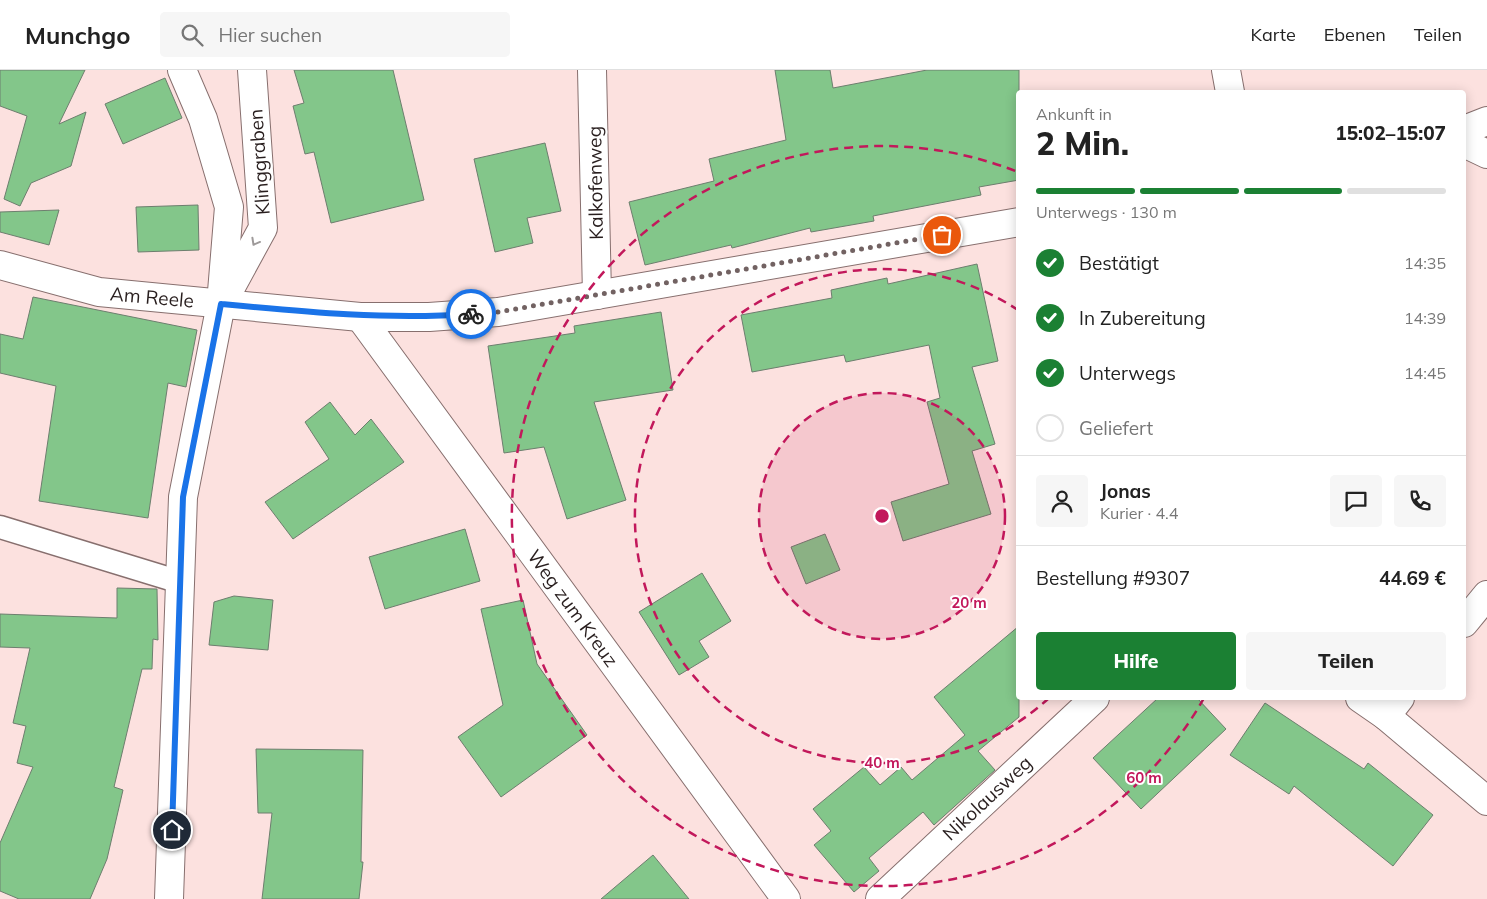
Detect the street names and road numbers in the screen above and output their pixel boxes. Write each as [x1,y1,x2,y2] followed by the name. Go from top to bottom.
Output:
[243,108,275,216] street label: Klinggraben
[582,126,608,240] street label: Kalkofenweg
[109,281,195,313] street label: Am Reele
[522,545,624,671] street label: Weg zum Kreuz
[937,751,1037,845] street label: Nikolausweg

